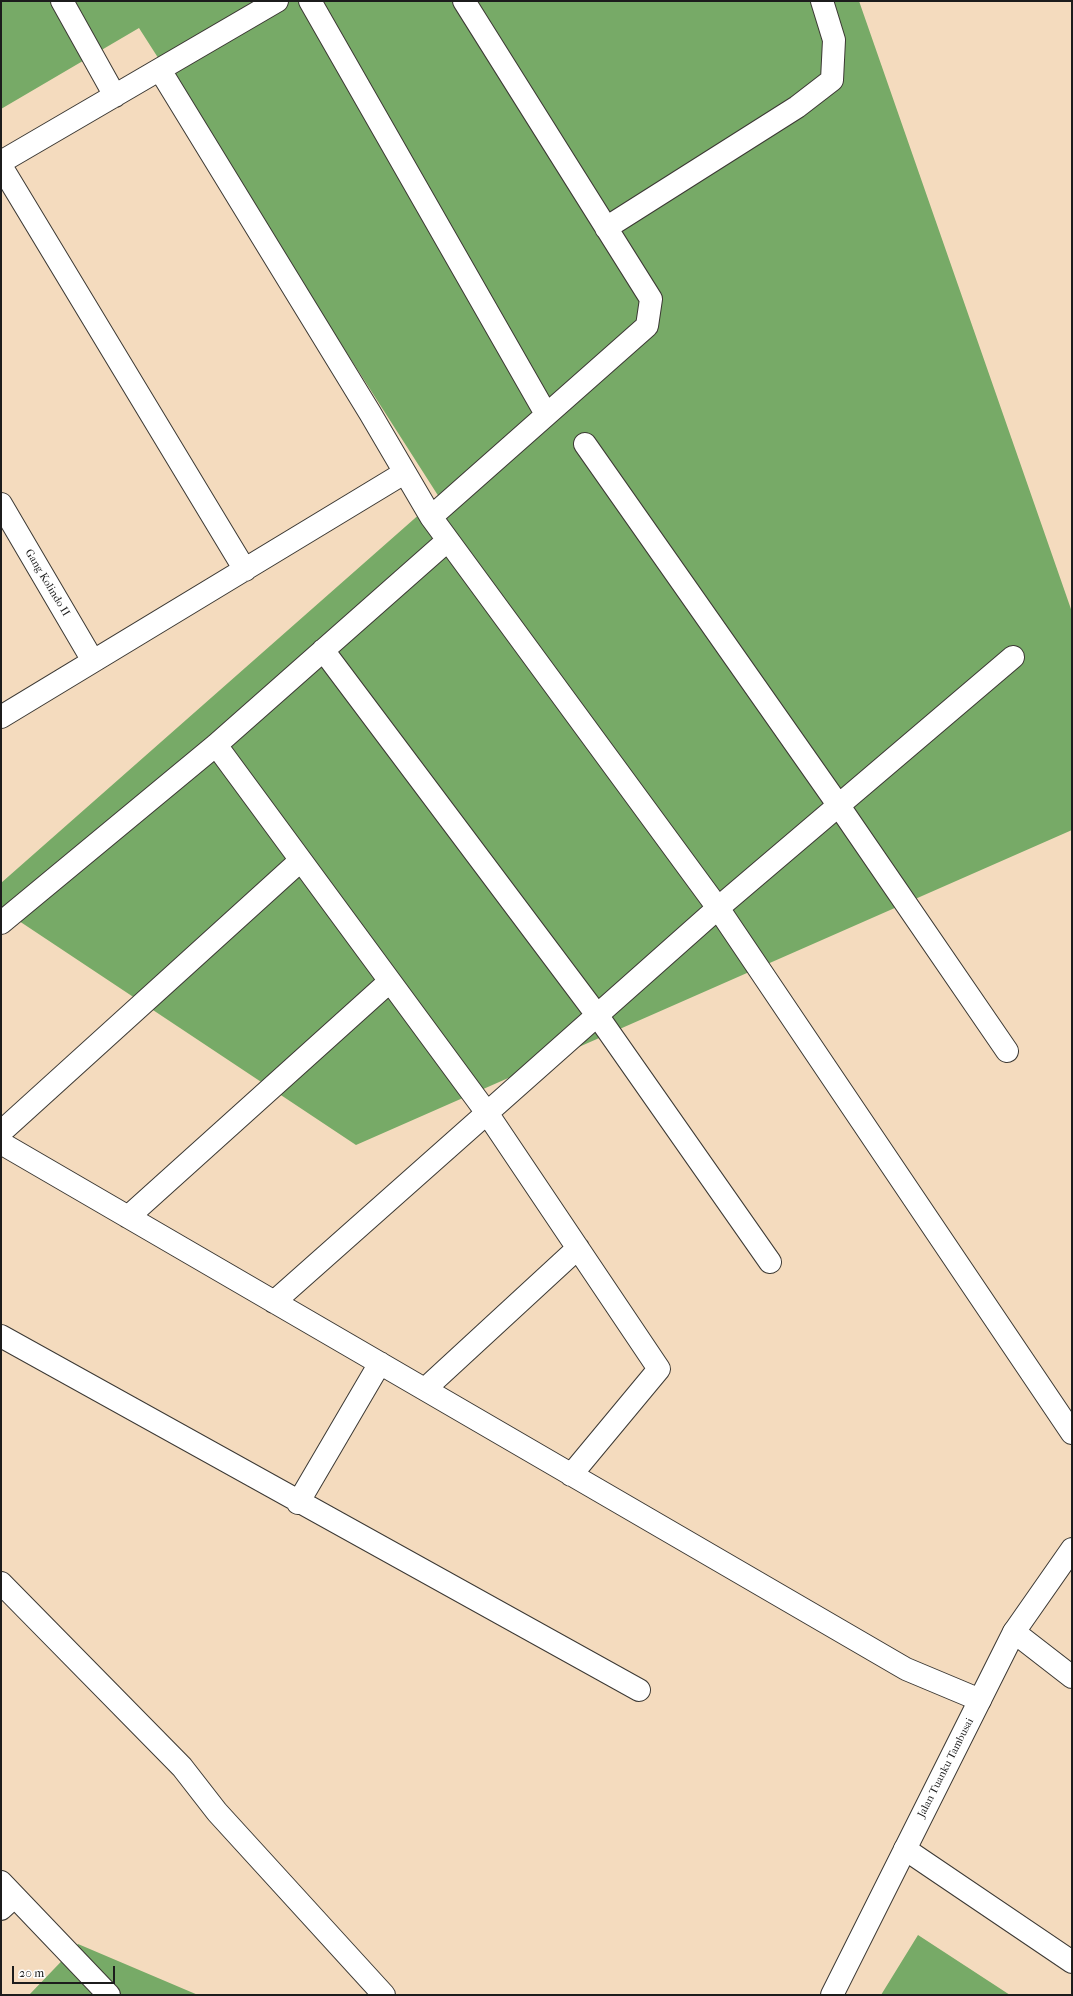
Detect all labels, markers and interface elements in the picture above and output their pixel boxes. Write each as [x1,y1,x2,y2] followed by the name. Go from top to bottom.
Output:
[22,547,72,619] street label: Gang Kolindo II
[915,1716,977,1820] street label: Jalan Tuanku Tambusai
[14,1958,117,1984] scale bar
[19,1966,44,1980] text: 20 m

